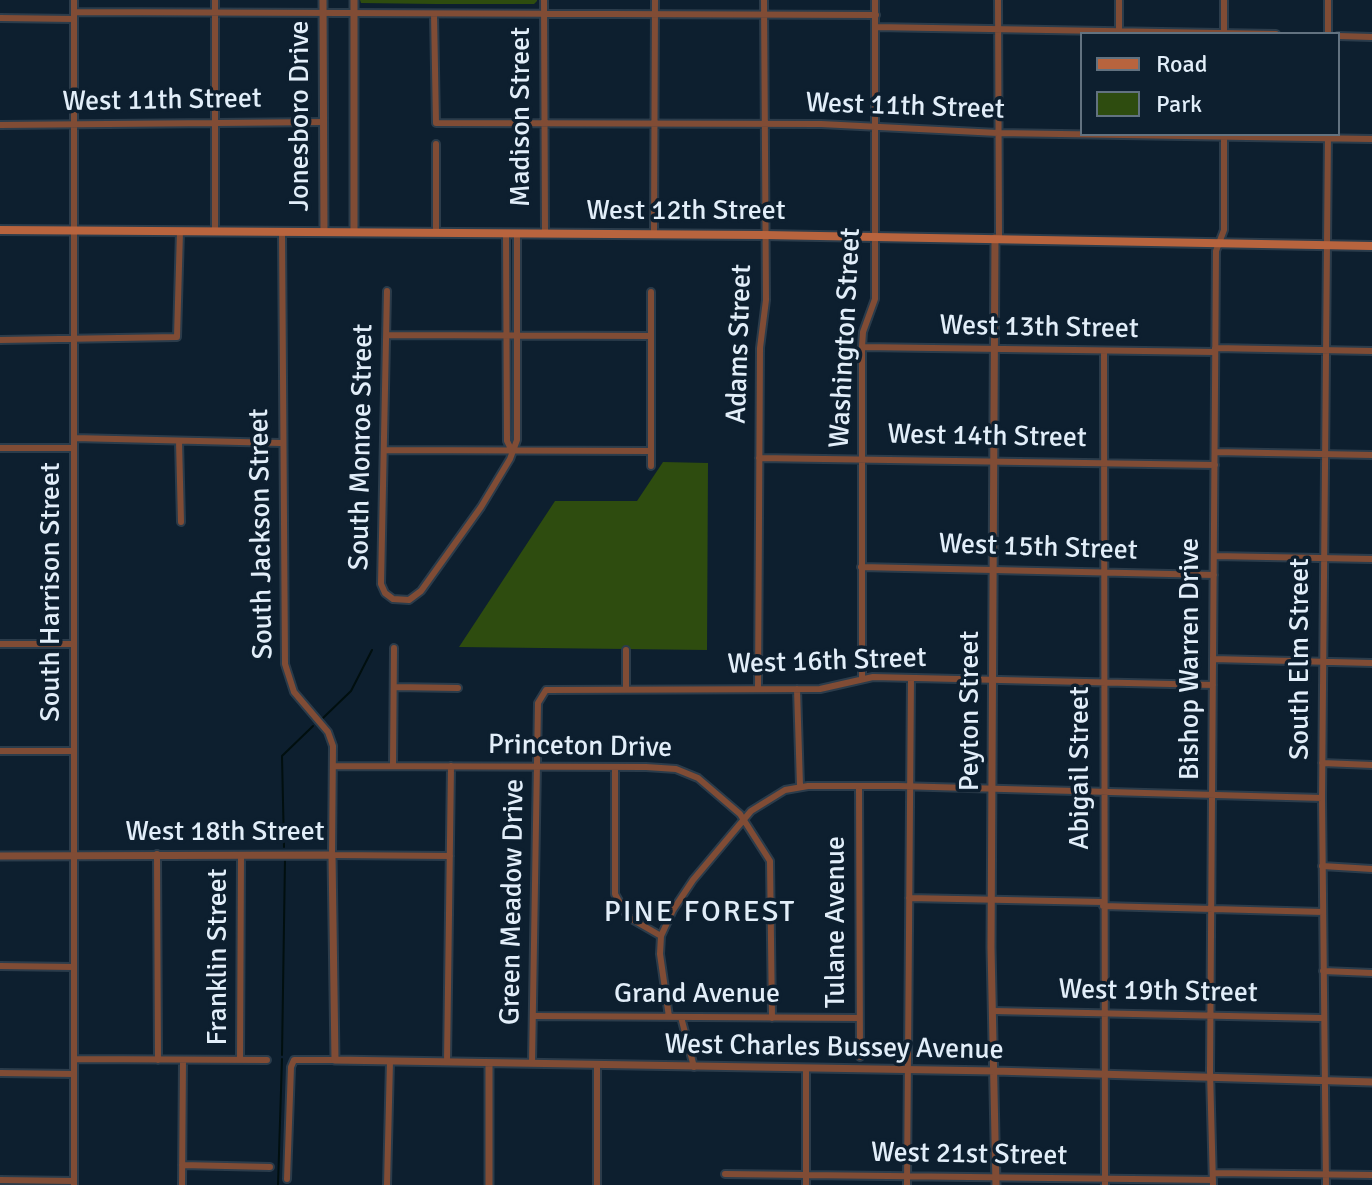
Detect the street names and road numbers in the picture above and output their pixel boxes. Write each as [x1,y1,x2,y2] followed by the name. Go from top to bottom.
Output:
[284,20,318,212] street label: Jonesboro Drive
[505,27,539,207] street label: Madison Street
[62,82,262,120] street label: West 11th Street
[805,87,1005,127] street label: West 11th Street
[586,195,786,229] street label: West 12th Street
[823,227,869,449] street label: Washington Street
[720,264,760,424] street label: Adams Street
[939,309,1139,347] street label: West 13th Street
[343,323,381,571] street label: South Monroe Street
[243,408,281,660] street label: South Jackson Street
[887,418,1087,456] street label: West 14th Street
[35,462,69,722] street label: South Harrison Street
[938,528,1138,568] street label: West 15th Street
[1174,538,1208,780] street label: Bishop Warren Drive
[1284,558,1318,760] street label: South Elm Street
[954,631,988,791] street label: Peyton Street
[727,642,927,682] street label: West 16th Street
[1064,686,1098,850] street label: Abigail Street
[488,729,672,765] street label: Princeton Drive
[494,779,532,1025] street label: Green Meadow Drive
[125,816,325,850] street label: West 18th Street
[820,836,854,1008] street label: Tulane Avenue
[202,868,236,1046] street label: Franklin Street
[1058,973,1258,1011] street label: West 19th Street
[614,978,780,1012] street label: Grand Avenue
[664,1028,1004,1068] street label: West Charles Bussey Avenue
[871,1136,1067,1174] street label: West 21st Street

